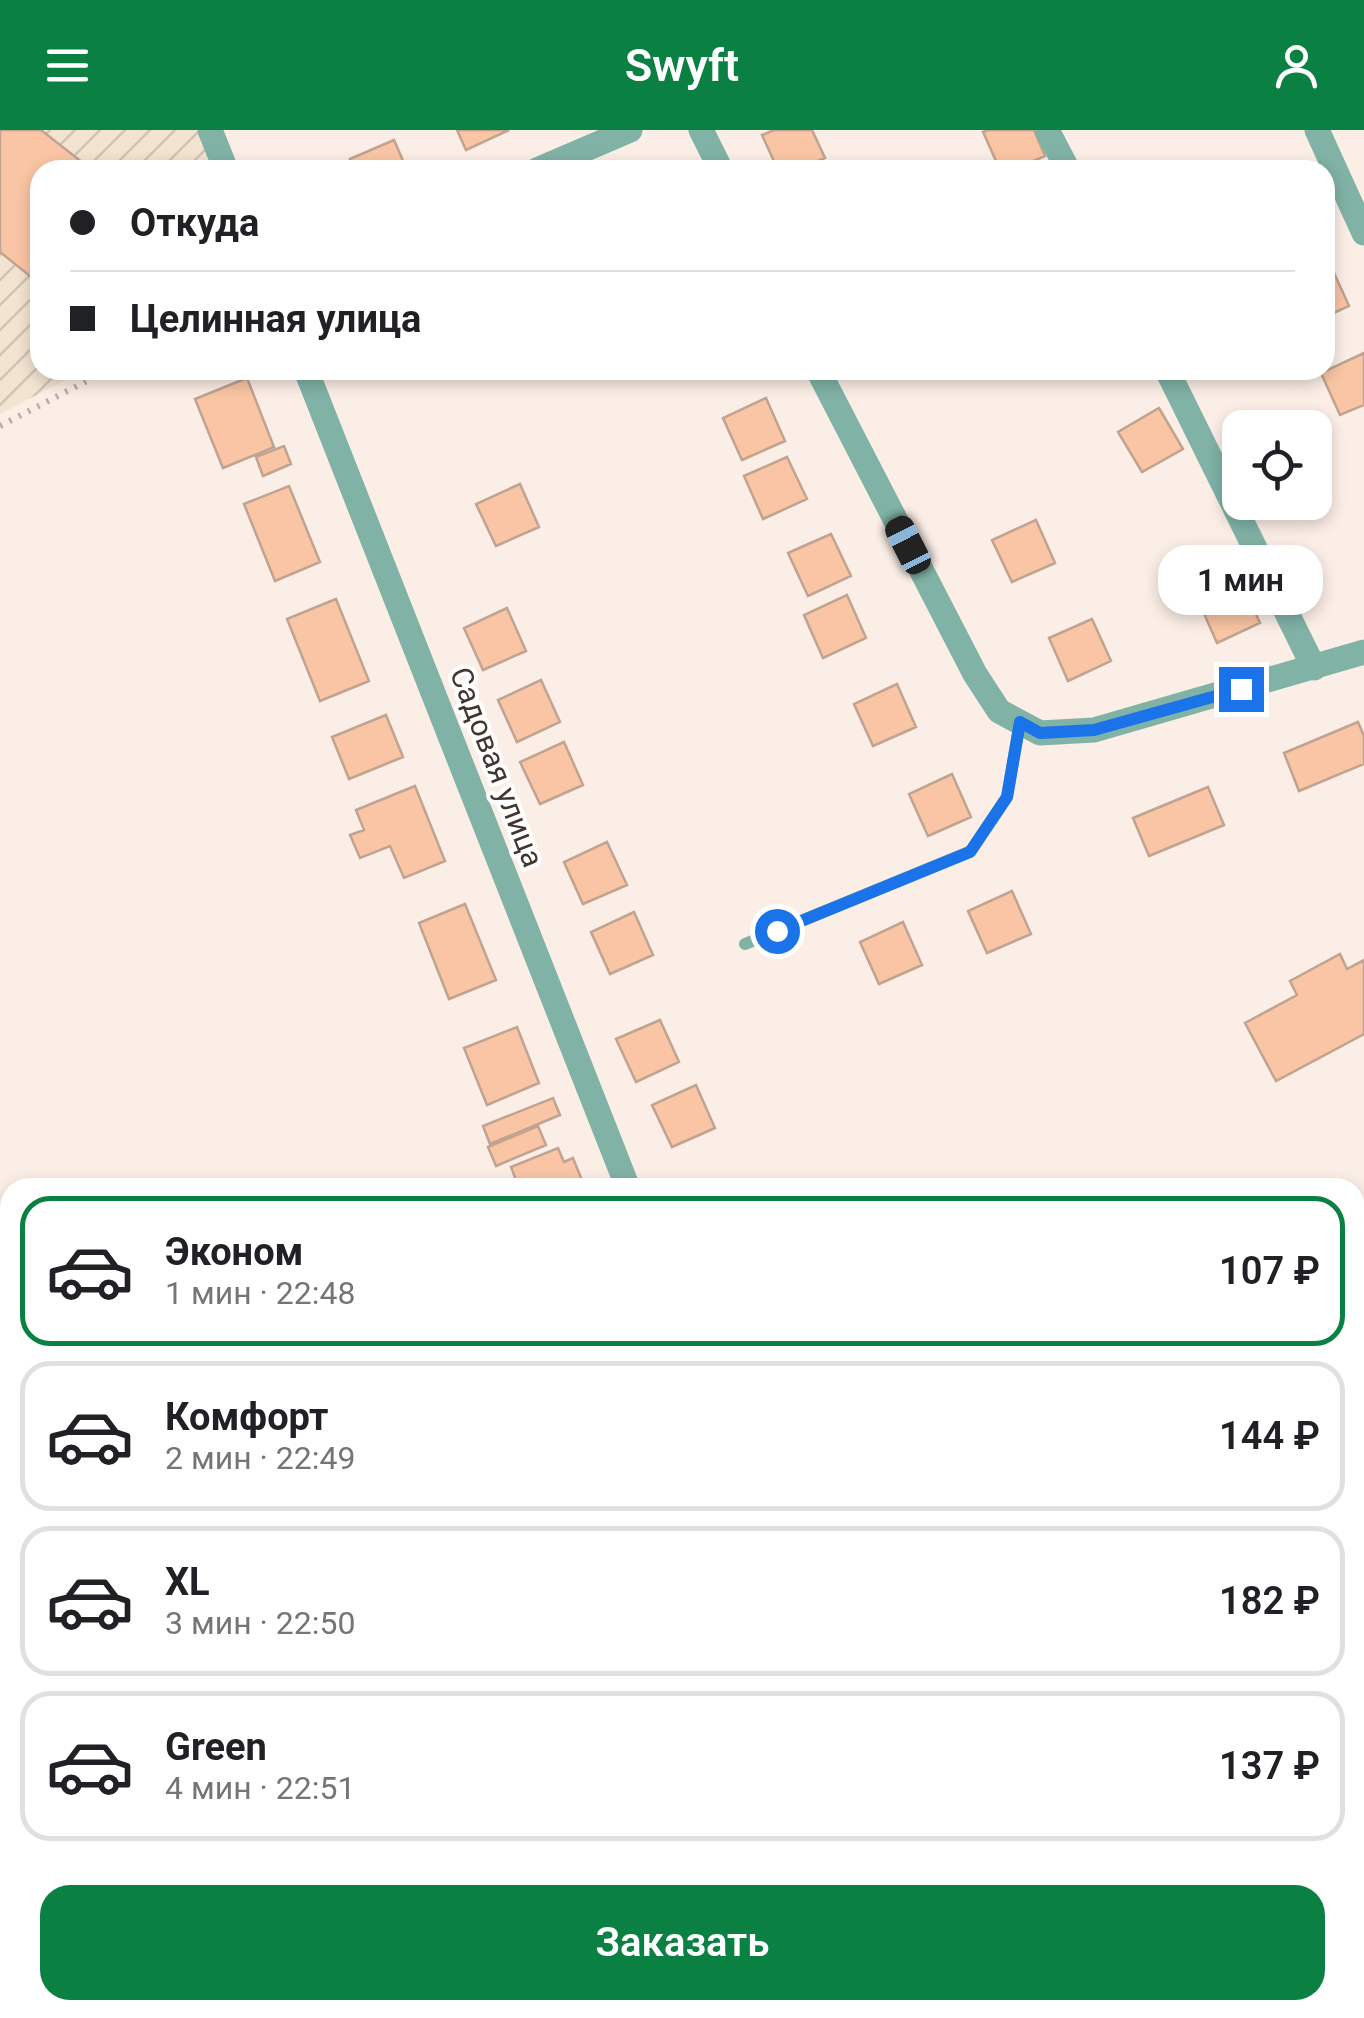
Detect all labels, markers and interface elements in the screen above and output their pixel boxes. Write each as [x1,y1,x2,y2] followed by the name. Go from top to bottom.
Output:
[40,38,95,93] icon: menu
[1269,38,1324,93] icon: person
[625,39,739,92] text: Swyft
[130,201,259,245] text: Откуда
[130,297,421,341] text: Целинная улица
[1222,410,1332,520] map controls
[1222,410,1332,520] button: locate
[881,511,935,579] car
[1158,544,1324,614] callout: 1 мин
[1197,561,1284,599] text: 1 мин
[443,662,551,872] street label: Садовая улица
[1219,667,1264,712] route end
[755,909,800,954] route start
[45,1226,135,1316] icon: car
[165,1230,303,1274] text: Эконом
[1219,1249,1320,1293] text: 107 ₽
[165,1274,356,1312] text: 1 мин · 22:48
[45,1391,135,1481] icon: car
[165,1395,328,1439] text: Комфорт
[1219,1414,1320,1458] text: 144 ₽
[165,1439,356,1477] text: 2 мин · 22:49
[45,1556,135,1646] icon: car
[165,1560,210,1604] text: XL
[1219,1579,1320,1623] text: 182 ₽
[165,1604,356,1642] text: 3 мин · 22:50
[45,1721,135,1811] icon: car
[165,1725,267,1769] text: Green
[1219,1744,1320,1788] text: 137 ₽
[165,1769,356,1807] text: 4 мин · 22:51
[40,1885,1325,2000] button: Заказать

